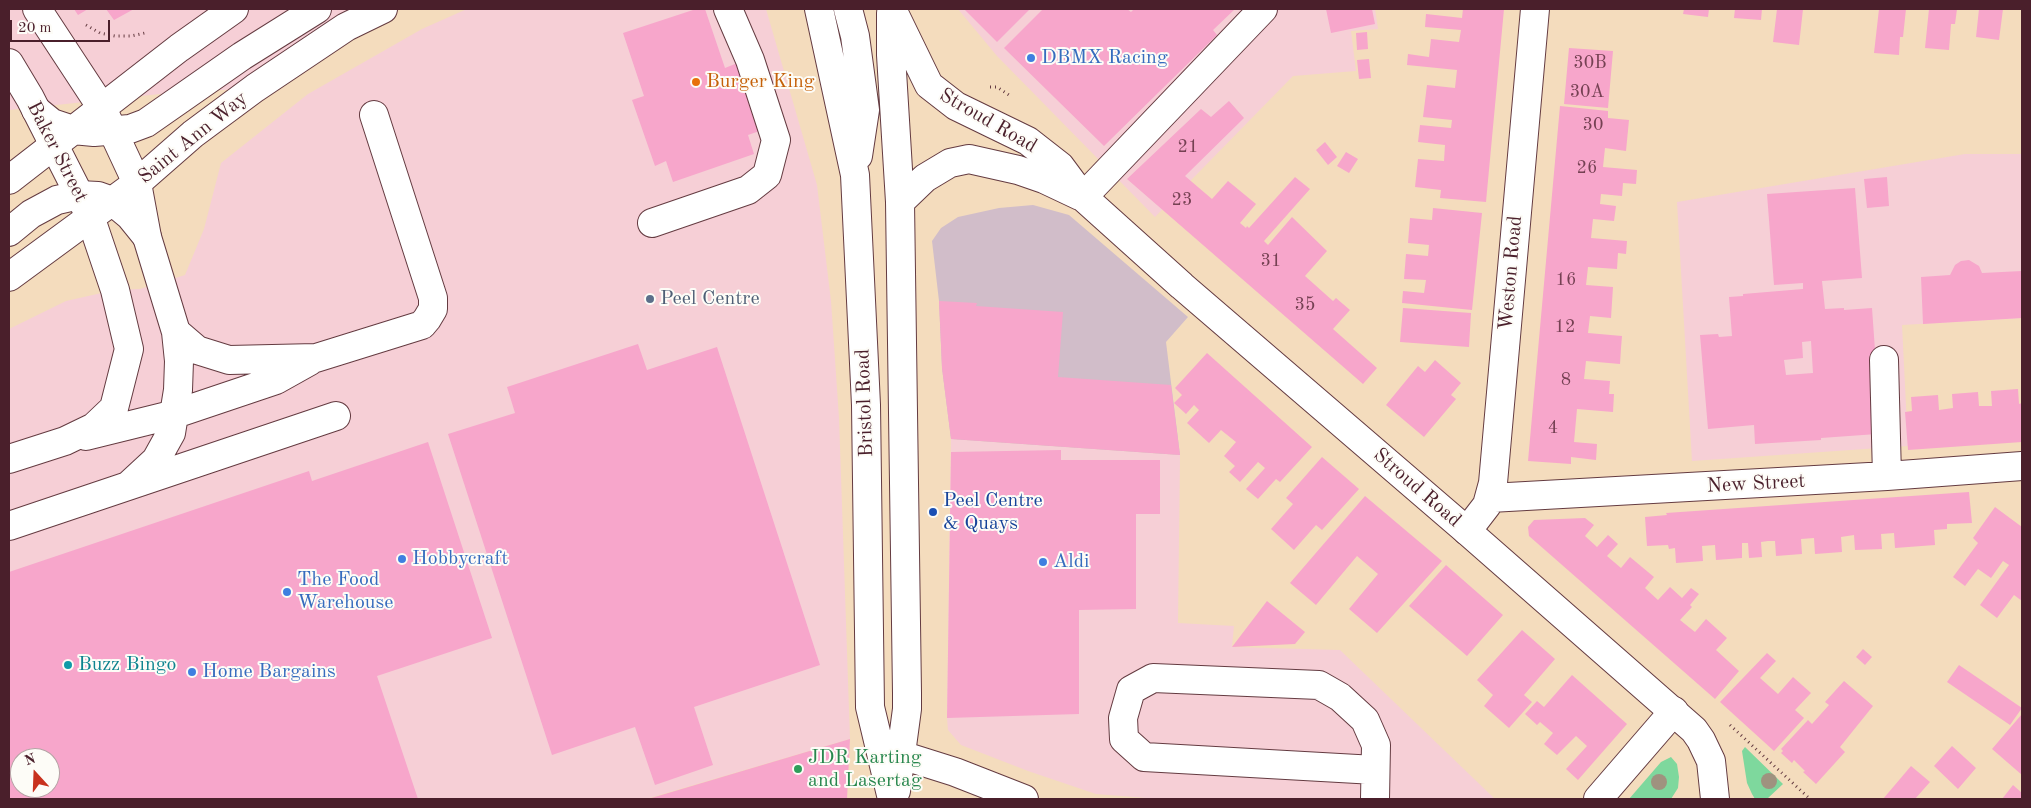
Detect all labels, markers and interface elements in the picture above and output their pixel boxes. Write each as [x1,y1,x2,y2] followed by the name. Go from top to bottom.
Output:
[12,10,112,42] scale bar
[18,21,52,36] text: 20 m
[1041,46,1168,70] place label: DBMX Racing
[1025,52,1037,64] marker: DBMX Racing
[1573,52,1607,74] house number: 30B
[706,70,815,94] place label: Burger King
[690,76,702,88] marker: Burger King
[1570,81,1604,103] house number: 30A
[935,83,1041,159] street label: Stroud Road
[134,87,252,189] street label: Saint Ann Way
[21,98,93,206] street label: Baker Street
[1583,114,1603,136] house number: 30
[1178,136,1198,158] house number: 21
[1577,157,1597,179] house number: 26
[1172,189,1192,211] house number: 23
[1494,215,1528,331] street label: Weston Road
[1261,250,1281,272] house number: 31
[1556,269,1576,291] house number: 16
[660,287,760,311] place label: Peel Centre
[644,293,656,305] marker: Peel Centre
[1295,294,1315,316] house number: 35
[1555,316,1575,338] house number: 12
[851,348,879,458] street label: Bristol Road
[1561,369,1571,391] house number: 8
[1548,417,1558,439] house number: 4
[1368,443,1466,533] street label: Stroud Road
[1706,469,1806,499] street label: New Street
[943,489,1043,536] place label: Peel Centre & Quays
[927,506,939,518] marker: Peel Centre & Quays
[412,547,508,571] place label: Hobbycraft
[1053,550,1090,574] place label: Aldi
[396,553,408,565] marker: Hobbycraft
[1037,556,1049,568] marker: Aldi
[297,568,393,615] place label: The Food Warehouse
[281,586,293,598] marker: The Food Warehouse
[78,653,176,677] place label: Buzz Bingo
[62,659,74,671] marker: Buzz Bingo
[202,660,336,684] place label: Home Bargains
[186,666,198,678] marker: Home Bargains
[808,746,922,793] place label: JDR Karting and Lasertag
[10,748,60,798] north arrow
[23,751,38,768] text: N
[792,763,804,775] marker: JDR Karting and Lasertag

